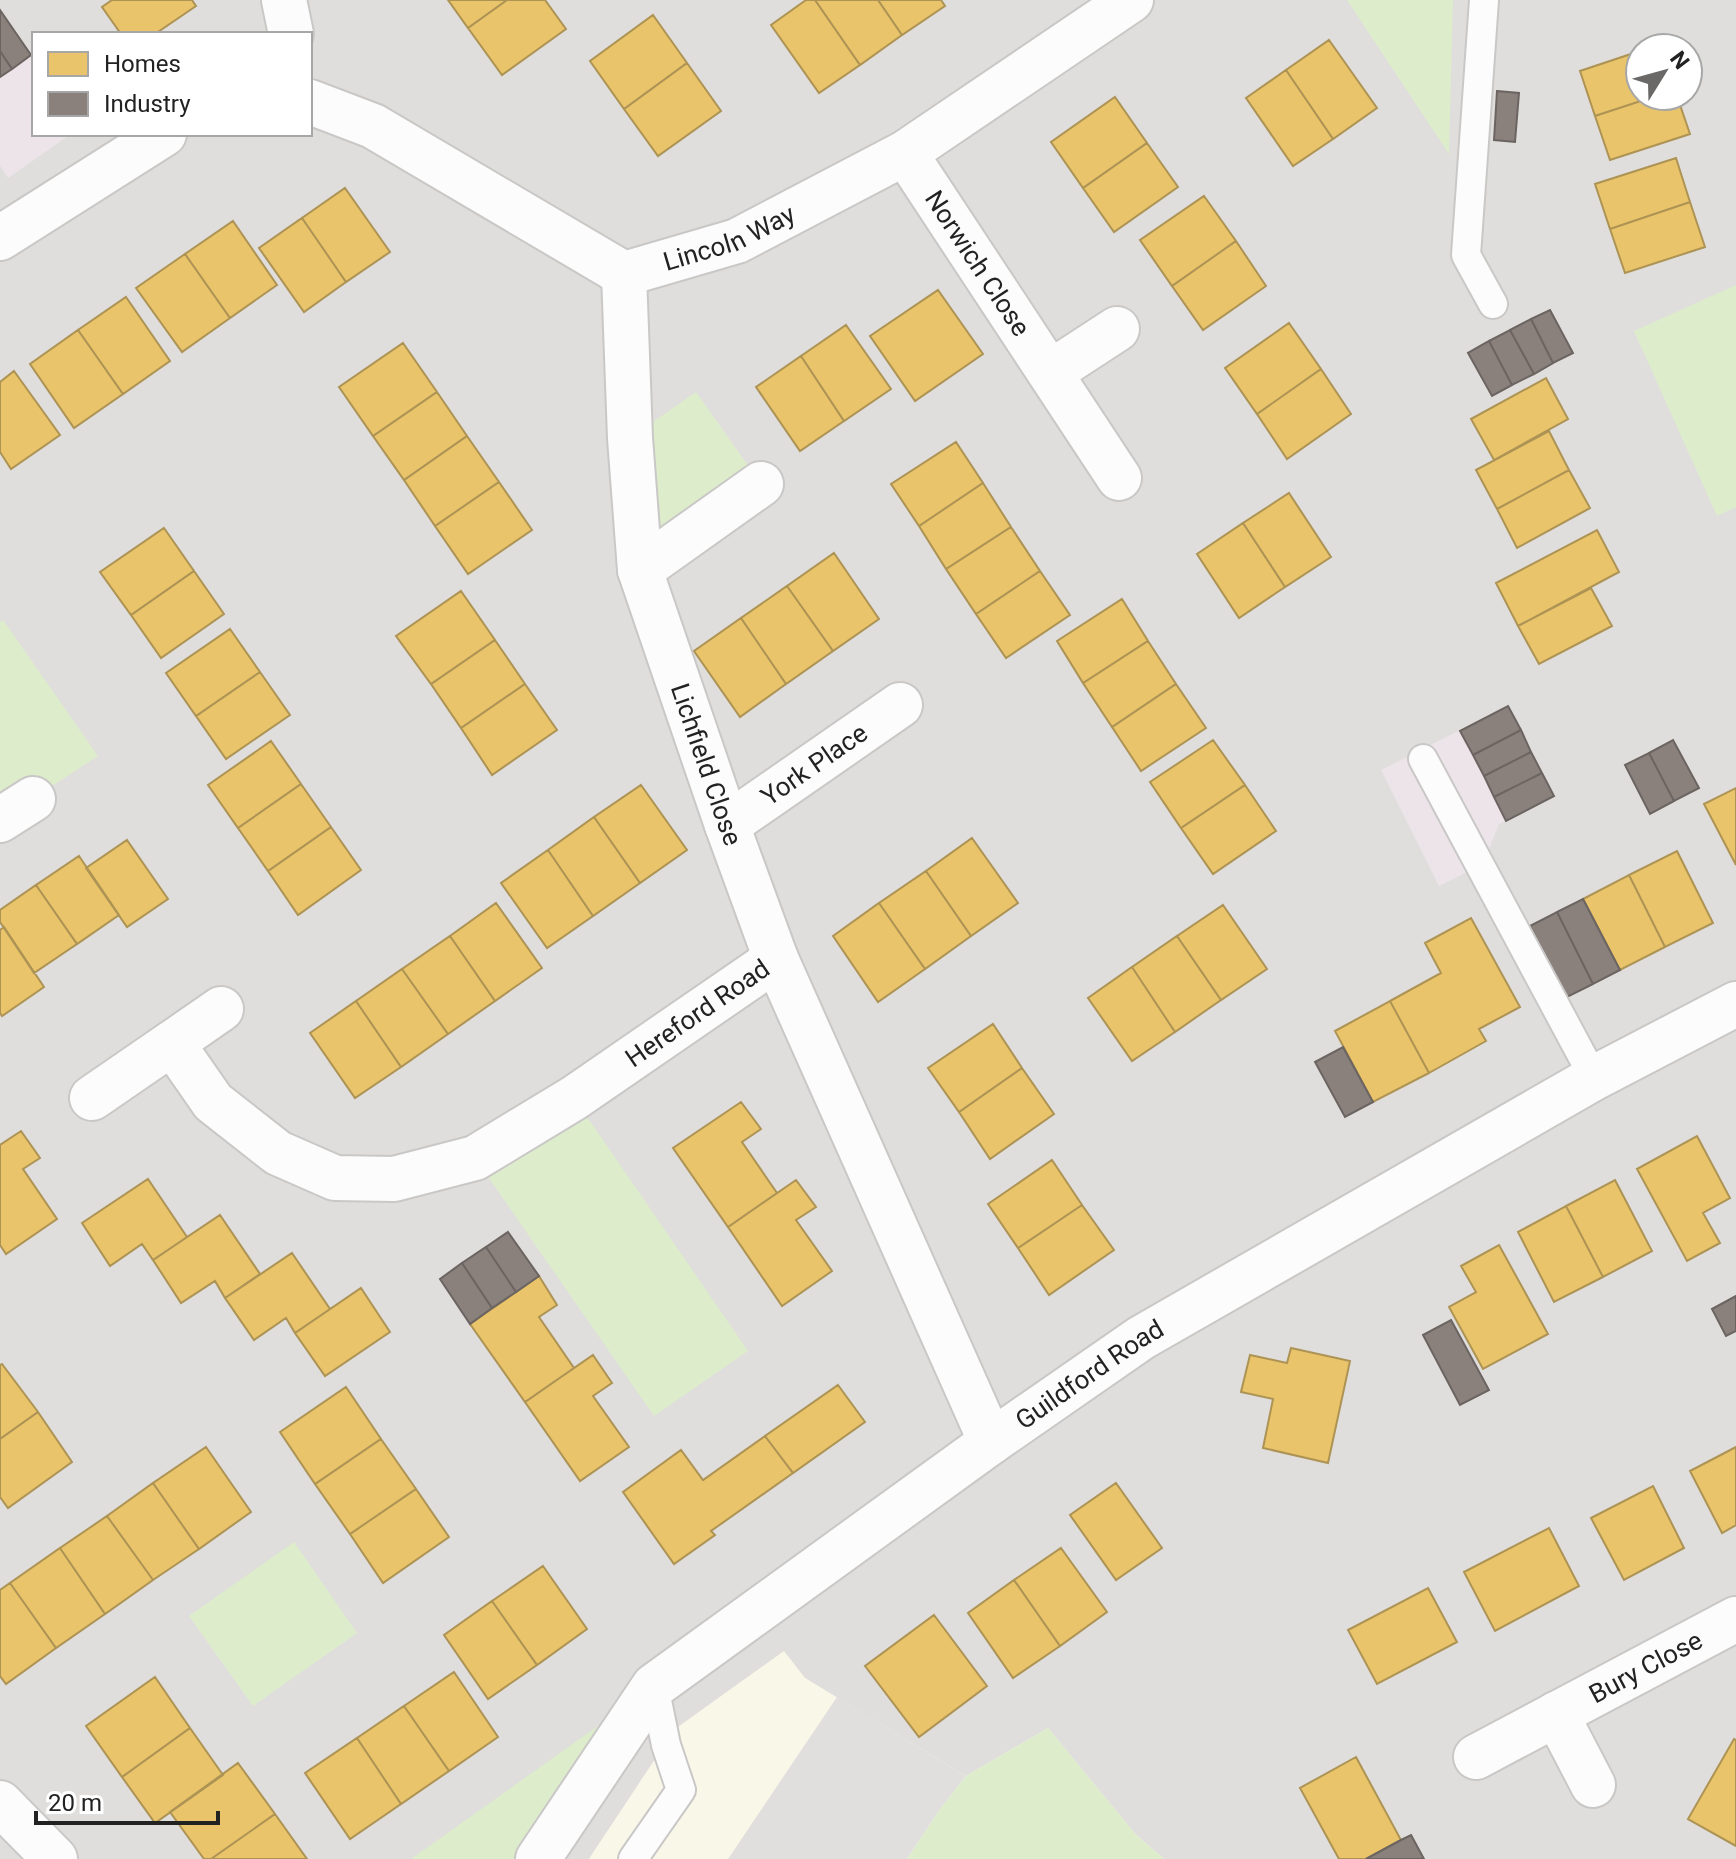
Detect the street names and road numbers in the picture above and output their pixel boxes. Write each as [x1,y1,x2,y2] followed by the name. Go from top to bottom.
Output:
[919,185,1036,342] street label: Norwich Close
[660,198,800,277] street label: Lincoln Way
[665,680,748,850] street label: Lichfield Close
[755,717,873,812] street label: York Place
[620,953,775,1073] street label: Hereford Road
[1010,1313,1169,1435] street label: Guildford Road
[1584,1625,1707,1709] street label: Bury Close

